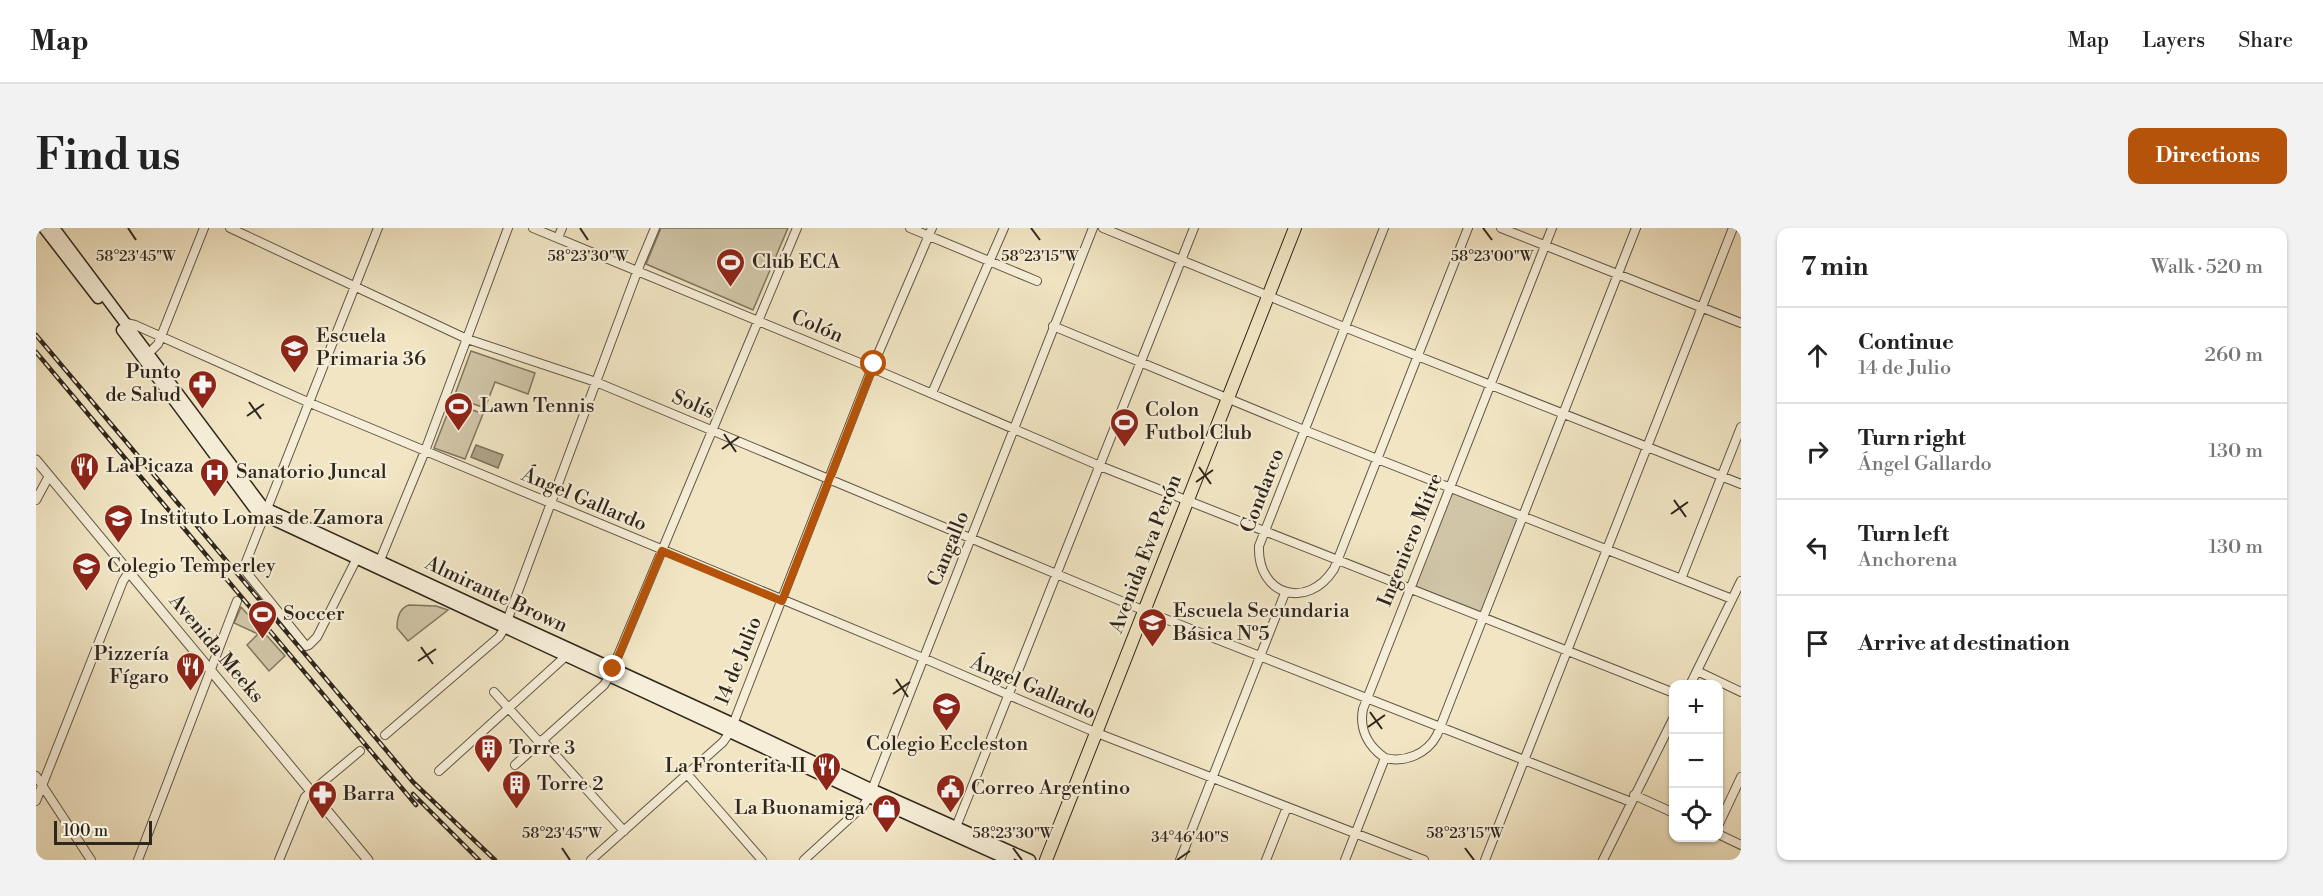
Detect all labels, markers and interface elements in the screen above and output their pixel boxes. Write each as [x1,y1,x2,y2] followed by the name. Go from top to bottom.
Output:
[30,24,89,59] text: Map
[2068,28,2109,54] text: Map
[2142,28,2205,54] text: Layers
[2238,28,2293,54] text: Share
[2128,128,2287,184] button: Directions
[36,130,180,183] text: Find us
[715,246,747,288] sports icon: Club ECA
[96,247,176,266] text: 58°23'45"W
[548,247,629,266] text: 58°23'30"W
[1001,247,1079,266] text: 58°23'15"W
[1451,247,1534,266] text: 58°23'00"W
[752,250,841,275] place label: Club ECA
[1801,251,1868,283] text: 7 min
[2151,255,2263,280] text: Walk · 520 m
[787,305,847,349] street label: Colón
[316,324,426,372] place label: Escuela Primaria 36
[1858,329,1954,356] text: Continue
[279,332,311,374] school or university icon: Escuela Primaria 36
[1801,339,1834,372] icon: ahead
[2205,343,2263,368] text: 260 m
[860,350,886,376] route start
[1858,356,1951,381] text: 14 de Julio
[105,360,182,408] place label: Punto de Salud
[186,368,218,410] pharmacy icon: Punto de Salud
[668,385,718,425] street label: Solís
[443,390,475,432] sports icon: Lawn Tennis
[480,394,595,419] place label: Lawn Tennis
[1145,398,1252,446] place label: Colon Futbol Club
[1108,406,1140,448] sports icon: Colon Futbol Club
[1858,425,1966,452] text: Turn right
[1801,435,1834,468] icon: right
[2208,439,2263,464] text: 130 m
[1236,445,1290,537] street label: Condarco
[69,450,101,492] restaurant icon: La Picaza
[1858,452,1992,477] text: Ángel Gallardo
[106,454,195,479] place label: La Picaza
[199,456,231,498] hospital icon: Sanatorio Juncal
[236,460,387,485] place label: Sanatorio Juncal
[517,461,651,538] street label: Ángel Gallardo
[1373,470,1449,610] street label: Ingeniero Mitre
[1104,471,1188,638] street label: Avenida Eva Perón
[103,502,135,544] school or university icon: Instituto Lomas de Zamora
[140,506,385,531] place label: Instituto Lomas de Zamora
[923,508,975,590] street label: Cangallo
[1858,521,1949,548] text: Turn left
[1801,531,1834,564] icon: left
[2208,535,2263,560] text: 130 m
[1858,548,1957,573] text: Anchorena
[70,550,102,592] school or university icon: Colegio Temperley
[420,551,571,639] street label: Almirante Brown
[107,554,276,579] place label: Colegio Temperley
[163,589,269,709] street label: Avenida Meeks
[246,598,278,640] sports icon: Soccer
[1172,599,1350,647] place label: Escuela Secundaria Básica Nº5
[283,602,345,627] place label: Soccer
[1136,606,1168,648] school or university icon: Escuela Secundaria Básica Nº5
[710,613,768,709] street label: 14 de Julio
[1801,627,1834,660] icon: arrive
[1858,630,2070,657] text: Arrive at destination
[94,642,170,690] place label: Pizzería Fígaro
[966,649,1100,726] street label: Ángel Gallardo
[174,650,206,692] restaurant icon: Pizzería Fígaro
[599,655,625,681] route end
[1669,680,1723,842] map controls
[1669,680,1723,734] button: +
[931,690,963,732] school or university icon: Colegio Eccleston
[472,732,504,774] building icon: Torre 3
[866,732,1028,757] place label: Colegio Eccleston
[1669,734,1723,788] button: −
[509,736,575,761] place label: Torre 3
[811,750,843,792] restaurant icon: La Fronterita II
[665,754,806,779] place label: La Fronterita II
[500,768,532,810] building icon: Torre 2
[537,772,604,797] place label: Torre 2
[934,772,966,814] public building icon: Correo Argentino
[971,776,1130,801] place label: Correo Argentino
[306,778,338,820] pharmacy icon: Barra
[342,782,396,807] place label: Barra
[1669,788,1723,842] button: locate
[870,792,902,834] shop icon: La Buonamiga
[734,796,866,821] place label: La Buonamiga
[54,818,152,846] scale bar
[63,821,108,841] text: 100 m
[522,824,602,843] text: 58°23'45"W
[973,824,1054,843] text: 58°23'30"W
[1426,824,1504,843] text: 58°23'15"W
[1151,828,1229,847] text: 34°46'40"S

